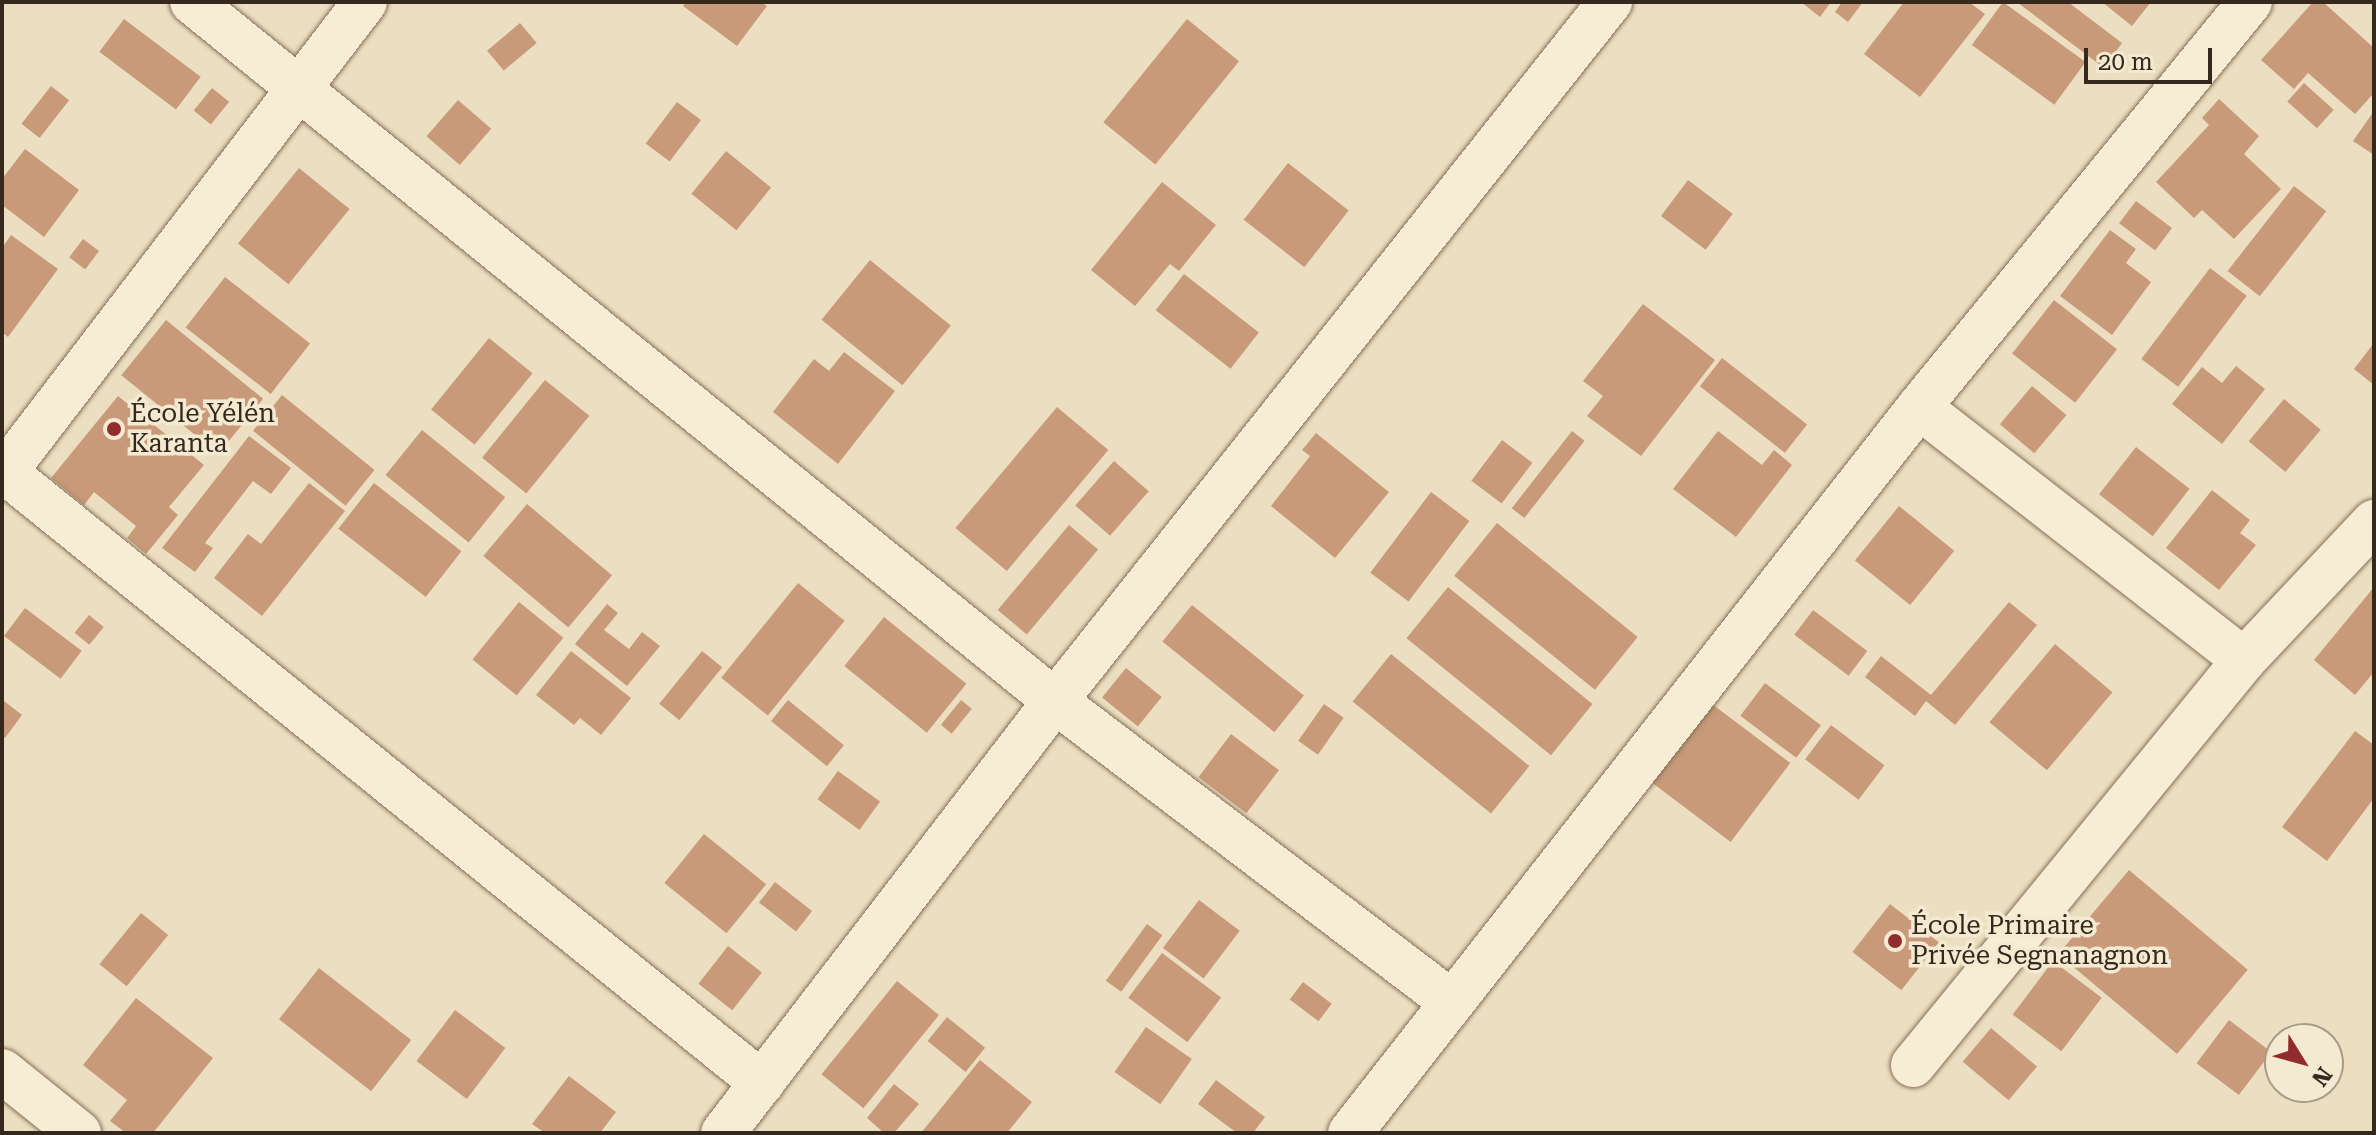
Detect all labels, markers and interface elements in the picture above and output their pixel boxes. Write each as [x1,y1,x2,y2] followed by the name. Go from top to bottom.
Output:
[2088,32,2216,82] scale bar
[2098,48,2153,76] text: 20 m
[130,398,275,460] place label: École Yélén Karanta
[105,420,123,438] marker: École Yélén Karanta
[1911,910,2168,972] place label: École Primaire Privée Segnanagnon
[1886,932,1904,950] marker: École Primaire Privée Segnanagnon
[2264,1023,2344,1103] north arrow
[2307,1062,2337,1091] text: N

